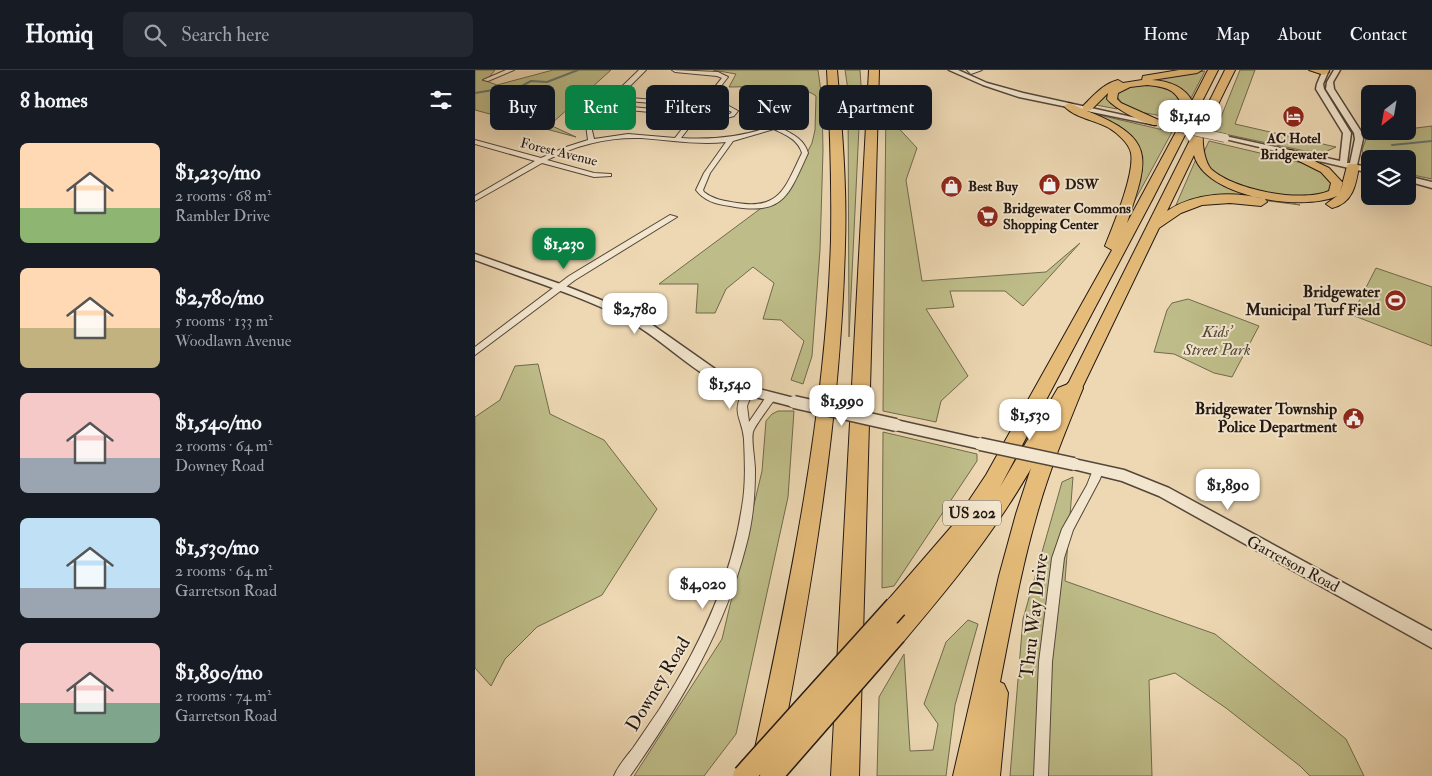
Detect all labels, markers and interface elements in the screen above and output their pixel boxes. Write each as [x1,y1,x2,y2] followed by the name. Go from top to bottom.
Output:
[123,12,473,57] search box
[25,19,93,50] text: Homiq
[141,21,169,49] icon: search
[181,23,269,47] text: Search here
[1143,23,1188,46] text: Home
[1216,23,1250,46] text: Map
[1278,23,1322,46] text: About
[1350,23,1407,46] text: Contact
[490,85,555,130] chip: Buy
[565,85,636,130] chip: Rent
[646,85,729,130] chip: Filters
[739,85,809,130] chip: New
[819,85,932,130] chip: Apartment
[1361,85,1416,140] north arrow
[1361,85,1416,205] map controls
[427,86,455,114] icon: filters
[20,87,88,114] text: 8 homes
[1149,100,1231,142] pin: $1,140
[1282,104,1306,128] hotel icon: AC Hotel Bridgewater
[1169,106,1211,126] text: $1,140
[1260,130,1329,164] place label: AC Hotel Bridgewater
[519,134,600,170] street label: Forest Avenue
[1361,150,1416,205] button: layers
[175,159,261,186] text: $1,230/mo
[60,163,120,223] icon: home
[1037,172,1061,196] shop icon: DSW
[940,174,964,198] shop icon: Best Buy
[1065,176,1099,193] place label: DSW
[968,178,1019,196] place label: Best Buy
[175,186,271,206] text: 2 rooms · 68 m²
[1003,200,1131,234] place label: Bridgewater Commons Shopping Center
[975,204,999,228] supermarket icon: Bridgewater Commons Shopping Center
[175,206,270,226] text: Rambler Drive
[523,228,605,270] pin: $1,230
[543,234,585,254] text: $1,230
[1245,282,1381,321] place label: Bridgewater Municipal Turf Field
[175,284,264,311] text: $2,780/mo
[60,288,120,348] icon: home
[1384,289,1408,313] sports icon: Bridgewater Municipal Turf Field
[594,292,676,335] pin: $2,780
[613,299,657,319] text: $2,780
[175,311,273,331] text: 5 rooms · 133 m²
[1183,322,1251,360] park label: Kids' Street Park
[175,331,291,351] text: Woodlawn Avenue
[689,368,771,410] pin: $1,540
[709,374,751,394] text: $1,540
[801,384,883,427] pin: $1,990
[820,391,864,411] text: $1,990
[989,398,1071,441] pin: $1,530
[1195,399,1338,438] place label: Bridgewater Township Police Department
[1010,405,1050,425] text: $1,530
[1341,406,1365,430] public building icon: Bridgewater Township Police Department
[175,409,262,436] text: $1,540/mo
[60,413,120,473] icon: home
[175,436,273,456] text: 2 rooms · 64 m²
[175,456,264,476] text: Downey Road
[1187,468,1269,511] pin: $1,890
[1207,475,1249,495] text: $1,890
[943,500,1001,526] road number: US 202
[1243,531,1343,597] street label: Garretson Road
[175,534,259,561] text: $1,530/mo
[60,538,120,598] icon: home
[1014,552,1054,680] street label: Thru Way Drive
[175,561,273,581] text: 2 rooms · 64 m²
[662,568,744,610] pin: $4,020
[680,574,726,594] text: $4,020
[175,581,277,601] text: Garretson Road
[620,632,696,736] street label: Downey Road
[175,659,263,686] text: $1,890/mo
[60,663,120,723] icon: home
[175,686,271,706] text: 2 rooms · 74 m²
[175,706,277,726] text: Garretson Road

